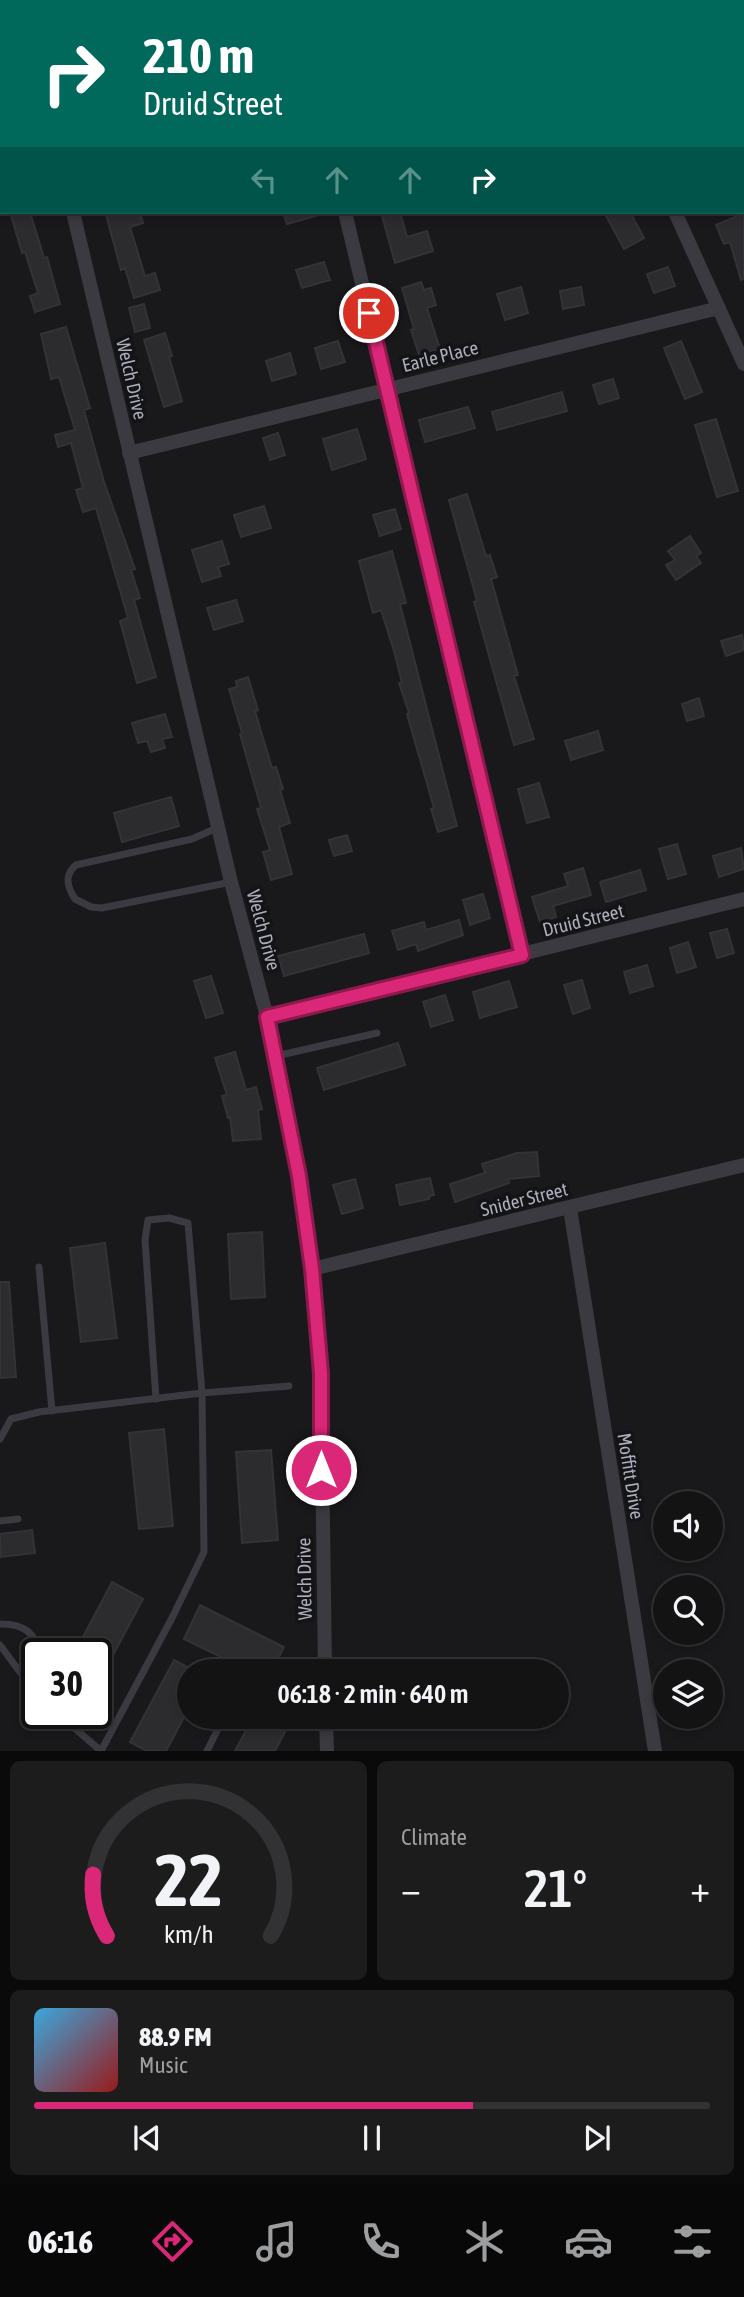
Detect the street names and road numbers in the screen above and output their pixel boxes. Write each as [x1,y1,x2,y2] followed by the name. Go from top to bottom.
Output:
[112,336,152,422] street label: Welch Drive
[400,336,480,376] street label: Earle Place
[243,887,285,973] street label: Welch Drive
[540,899,626,941] street label: Druid Street
[478,1178,570,1220] street label: Snider Street
[613,1431,649,1521] street label: Moffitt Drive
[292,1538,316,1620] street label: Welch Drive

